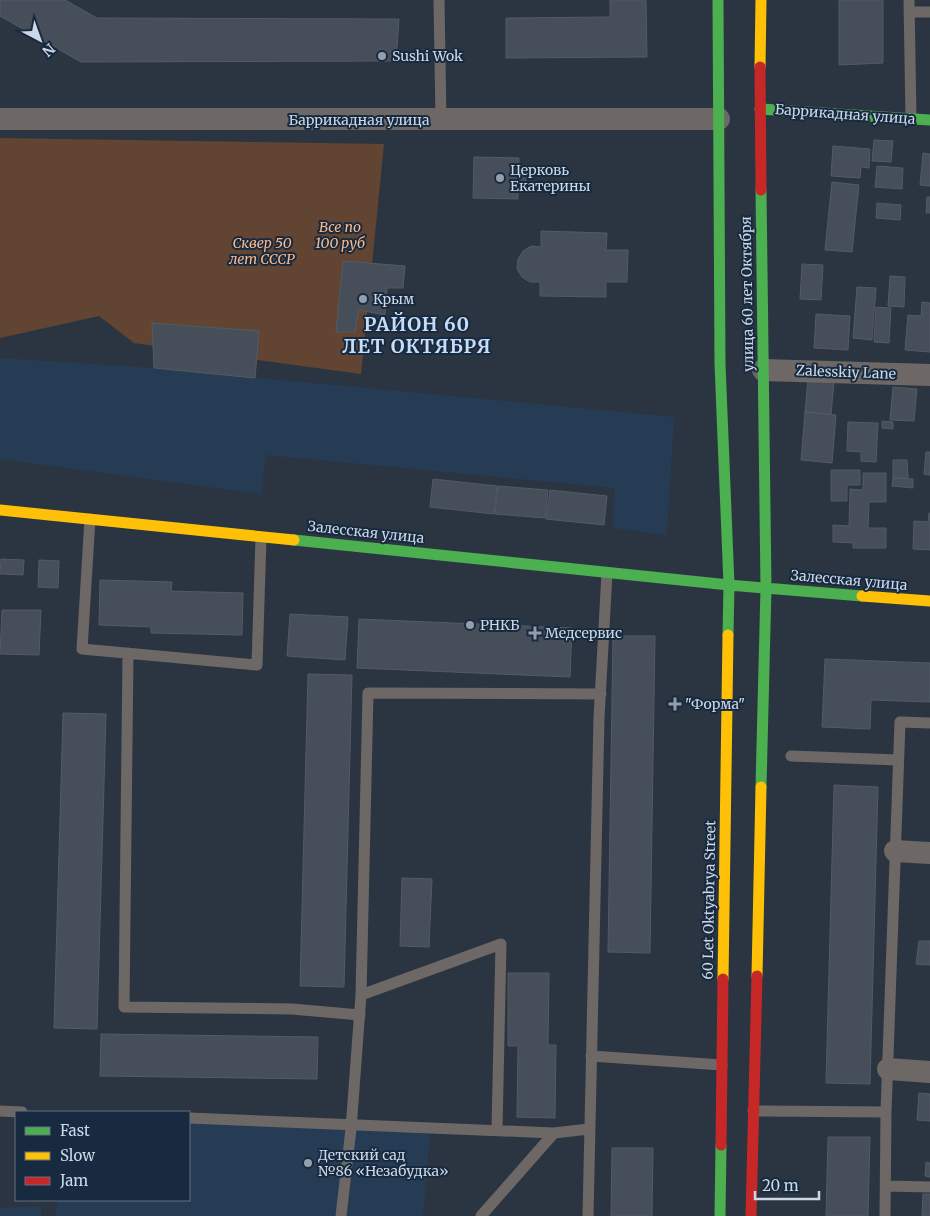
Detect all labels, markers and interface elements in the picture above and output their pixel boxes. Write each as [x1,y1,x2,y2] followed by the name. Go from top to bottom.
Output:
[15,15,65,65] north arrow
[38,39,59,60] text: N
[392,47,463,65] place label: Sushi Wok
[376,50,388,62] marker: Sushi Wok
[774,100,916,128] street label: Баррикадная улица
[289,111,430,129] street label: Баррикадная улица
[510,161,591,195] place label: Церковь Екатерины
[494,172,506,184] marker: Церковь Екатерины
[737,216,757,372] street label: улица 60 лет Октября
[315,218,365,252] park label: Все по 100 руб
[228,234,295,268] park label: Сквер 50 лет СССР
[373,290,415,308] place label: Крым
[357,293,369,305] marker: Крым
[342,312,492,358] district label: РАЙОН 60 ЛЕТ ОКТЯБРЯ
[796,361,896,383] street label: Zalesskiy Lane
[307,517,426,547] street label: Залесская улица
[790,566,909,594] street label: Залесская улица
[480,616,520,634] place label: РНКБ
[464,619,476,631] marker: РНКБ
[545,624,622,642] place label: Медсервис
[529,627,541,639] marker: Медсервис
[685,695,745,713] place label: "Форма"
[669,698,681,710] marker: "Форма"
[699,820,719,980] street label: 60 Let Oktyabrya Street
[15,1111,190,1201] legend
[60,1121,90,1140] text: Fast
[60,1146,95,1165] text: Slow
[318,1146,449,1180] place label: Детский сад №86 «Незабудка»
[302,1157,314,1169] marker: Детский сад №86 «Незабудка»
[755,1168,819,1200] scale bar
[59,1171,88,1190] text: Jam
[762,1176,799,1195] text: 20 m

